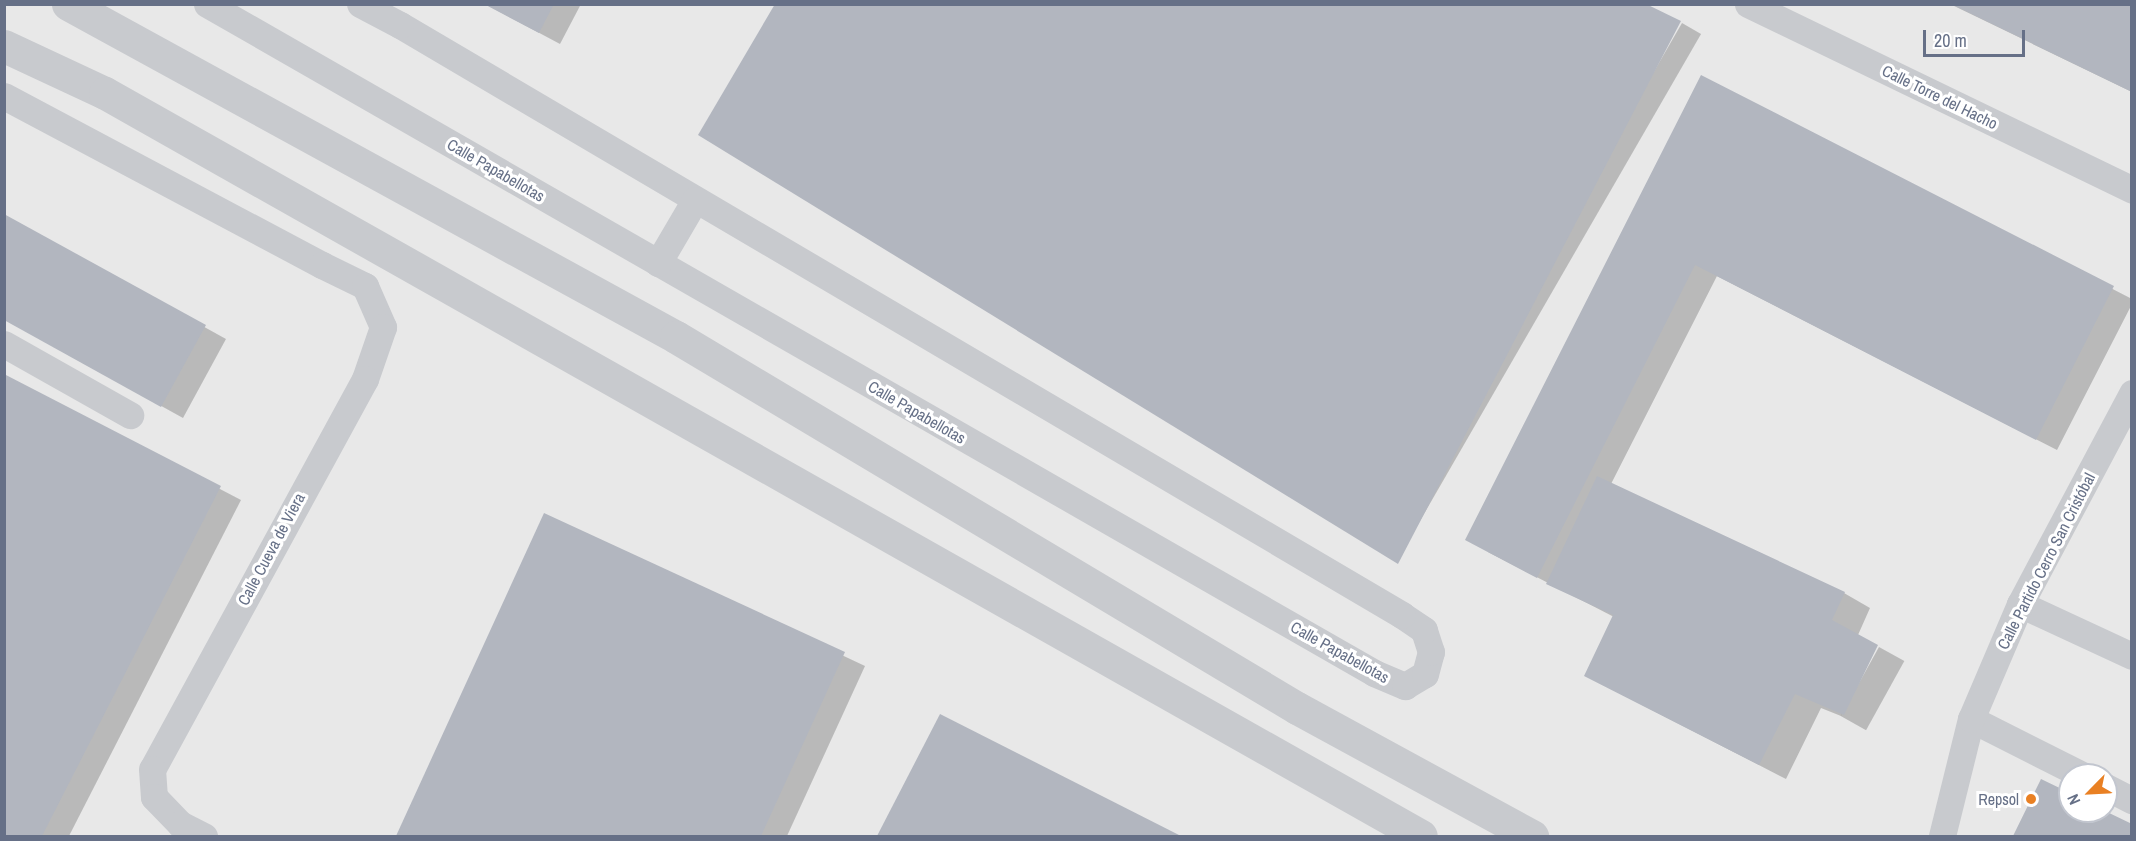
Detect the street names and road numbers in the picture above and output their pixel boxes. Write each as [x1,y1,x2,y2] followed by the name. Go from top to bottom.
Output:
[1879,61,2001,133] street label: Calle Torre del Hacho
[444,134,548,206] street label: Calle Papabellotas
[865,376,969,448] street label: Calle Papabellotas
[1993,470,2099,652] street label: Calle Partido Cerro San Cristóbal
[233,490,309,608] street label: Calle Cueva de Viera
[1288,617,1392,687] street label: Calle Papabellotas

